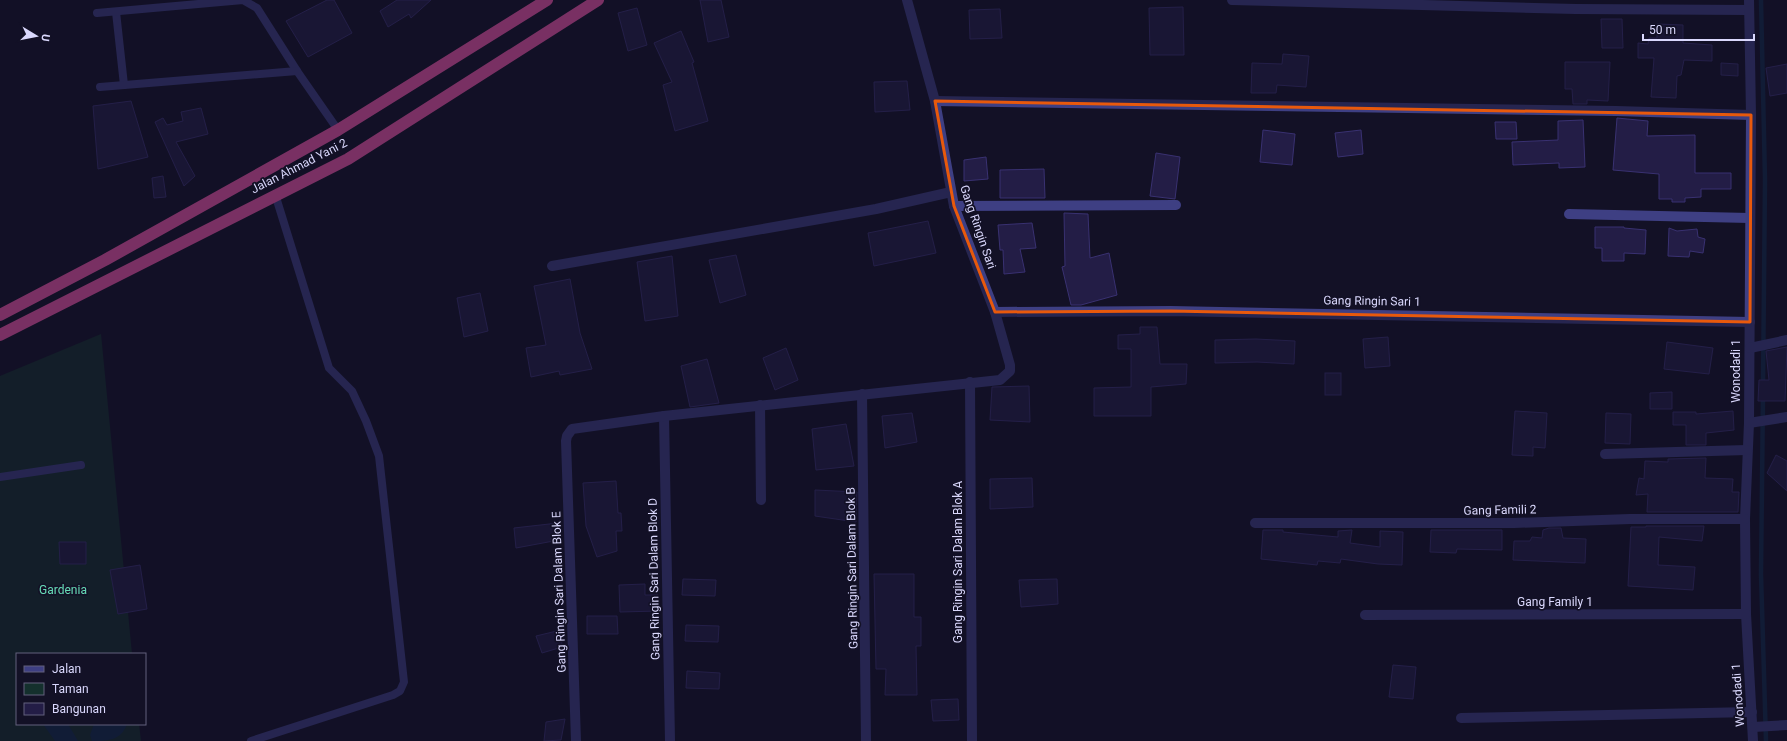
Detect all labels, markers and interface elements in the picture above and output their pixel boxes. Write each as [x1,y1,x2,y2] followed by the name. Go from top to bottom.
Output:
[16,16,56,56] north arrow
[1643,16,1754,42] scale bar
[1649,23,1676,37] text: 50 m
[38,33,52,42] text: U
[249,136,350,196] street label: Jalan Ahmad Yani 2
[957,183,999,271] street label: Gang Ringin Sari
[1323,293,1421,309] street label: Gang Ringin Sari 1
[1729,339,1743,403] street label: Wonodadi 1
[951,481,965,643] street label: Gang Ringin Sari Dalam Blok A
[844,487,860,649] street label: Gang Ringin Sari Dalam Blok B
[646,498,662,660] street label: Gang Ringin Sari Dalam Blok D
[1463,502,1537,518] street label: Gang Famili 2
[549,511,569,673] street label: Gang Ringin Sari Dalam Blok E
[39,583,87,597] park label: Gardenia
[1517,595,1593,609] street label: Gang Family 1
[16,653,146,725] legend
[52,662,81,676] text: Jalan
[1729,663,1747,727] street label: Wonodadi 1
[52,682,89,696] text: Taman
[52,702,106,716] text: Bangunan

